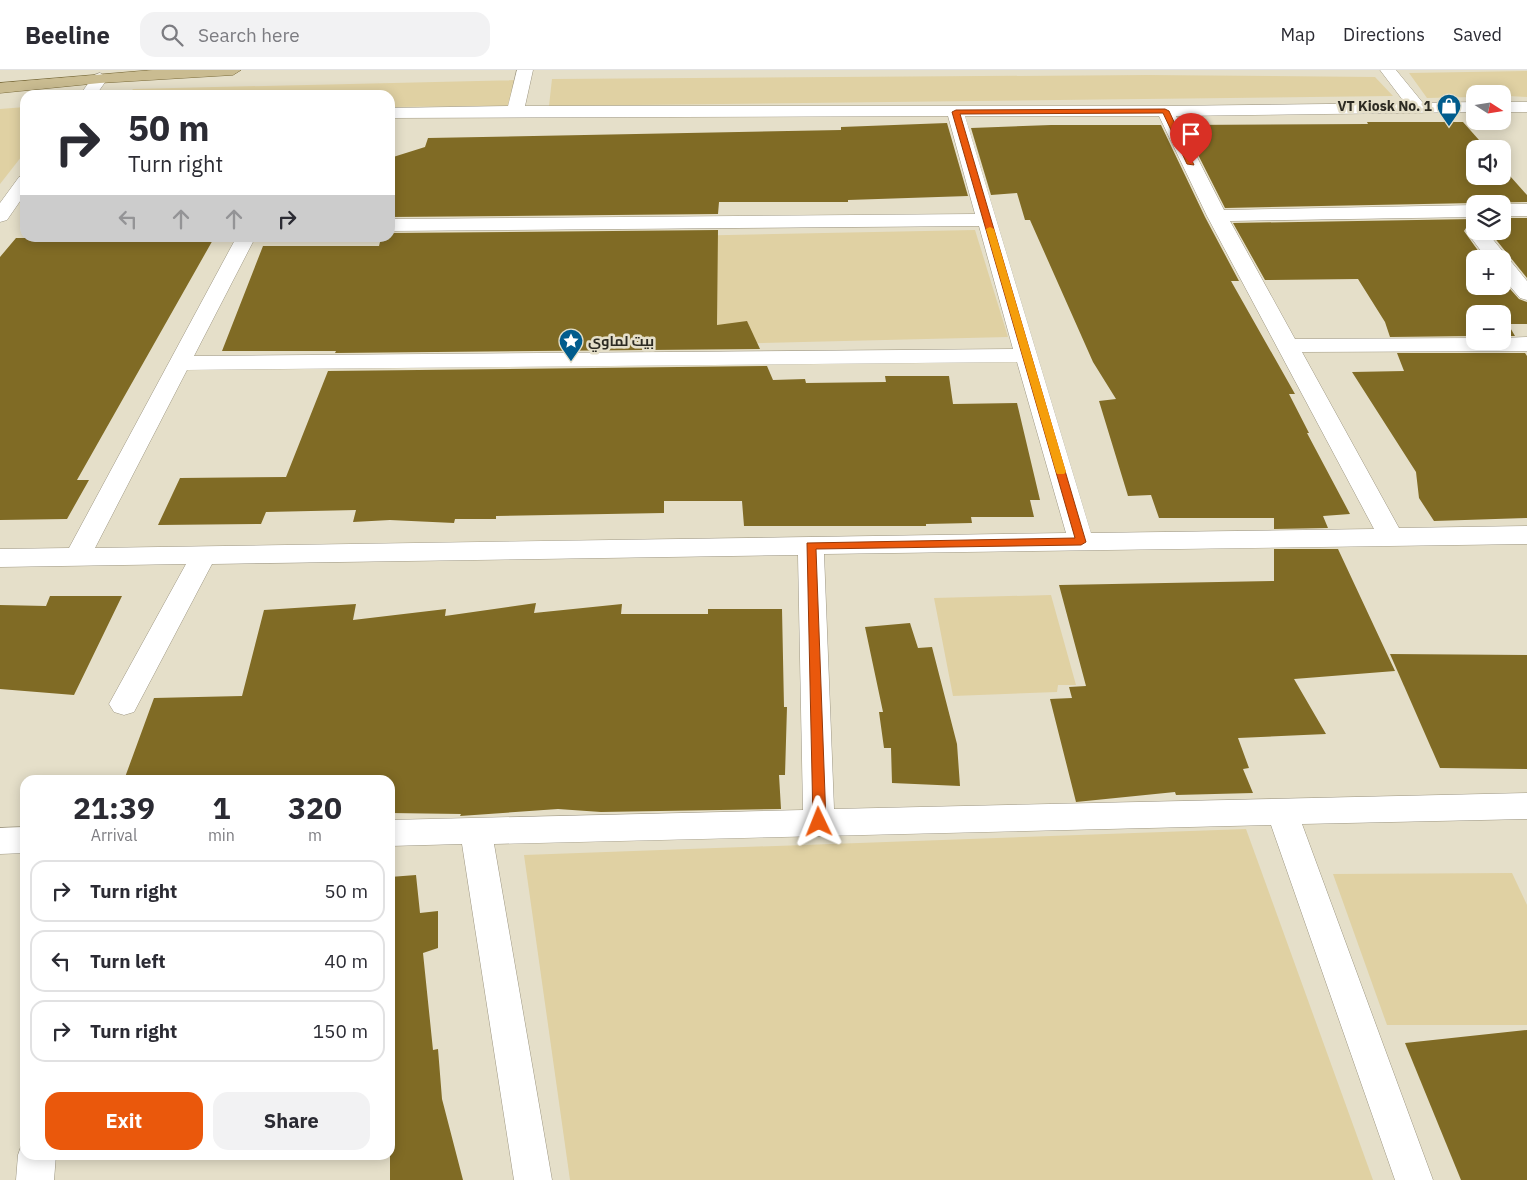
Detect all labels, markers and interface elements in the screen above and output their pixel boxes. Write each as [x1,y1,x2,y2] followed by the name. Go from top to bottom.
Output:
[140,12,490,57] search box
[25,19,110,51] text: Beeline
[158,21,186,49] icon: search
[198,23,300,47] text: Search here
[1280,23,1315,46] text: Map
[1343,23,1425,46] text: Directions
[1453,23,1502,46] text: Saved
[1466,85,1511,130] north arrow
[1466,85,1511,350] map controls
[1436,93,1462,127] shop icon: VT Kiosk No. 1
[1337,97,1433,115] place label: VT Kiosk No. 1
[128,105,210,151] text: 50 m
[45,110,110,175] icon: right
[1170,113,1212,164] pin
[1177,120,1205,148] icon: arrive
[1466,140,1511,185] button: sound
[128,149,223,178] text: Turn right
[1466,195,1511,240] button: layers
[114,205,142,233] icon: left
[167,205,195,233] icon: ahead
[220,205,248,233] icon: ahead
[273,205,301,233] icon: right
[1466,250,1511,295] button: +
[1466,305,1511,350] button: −
[558,328,584,362] place icon: بيت لماوي
[588,332,654,352] place label: بيت لماوي
[73,788,155,827] text: 21:39
[212,788,230,827] text: 1
[288,788,342,827] text: 320
[792,795,844,847] position arrow
[91,825,137,845] text: Arrival
[208,825,235,845] text: min
[308,825,322,845] text: m
[47,877,75,905] icon: right
[90,879,177,903] text: Turn right
[324,879,368,903] text: 50 m
[47,947,75,975] icon: left
[90,949,166,973] text: Turn left
[324,949,368,973] text: 40 m
[47,1017,75,1045] icon: right
[90,1019,177,1043] text: Turn right
[313,1019,368,1043] text: 150 m
[45,1092,203,1150] button: Exit
[213,1092,370,1150] button: Share

